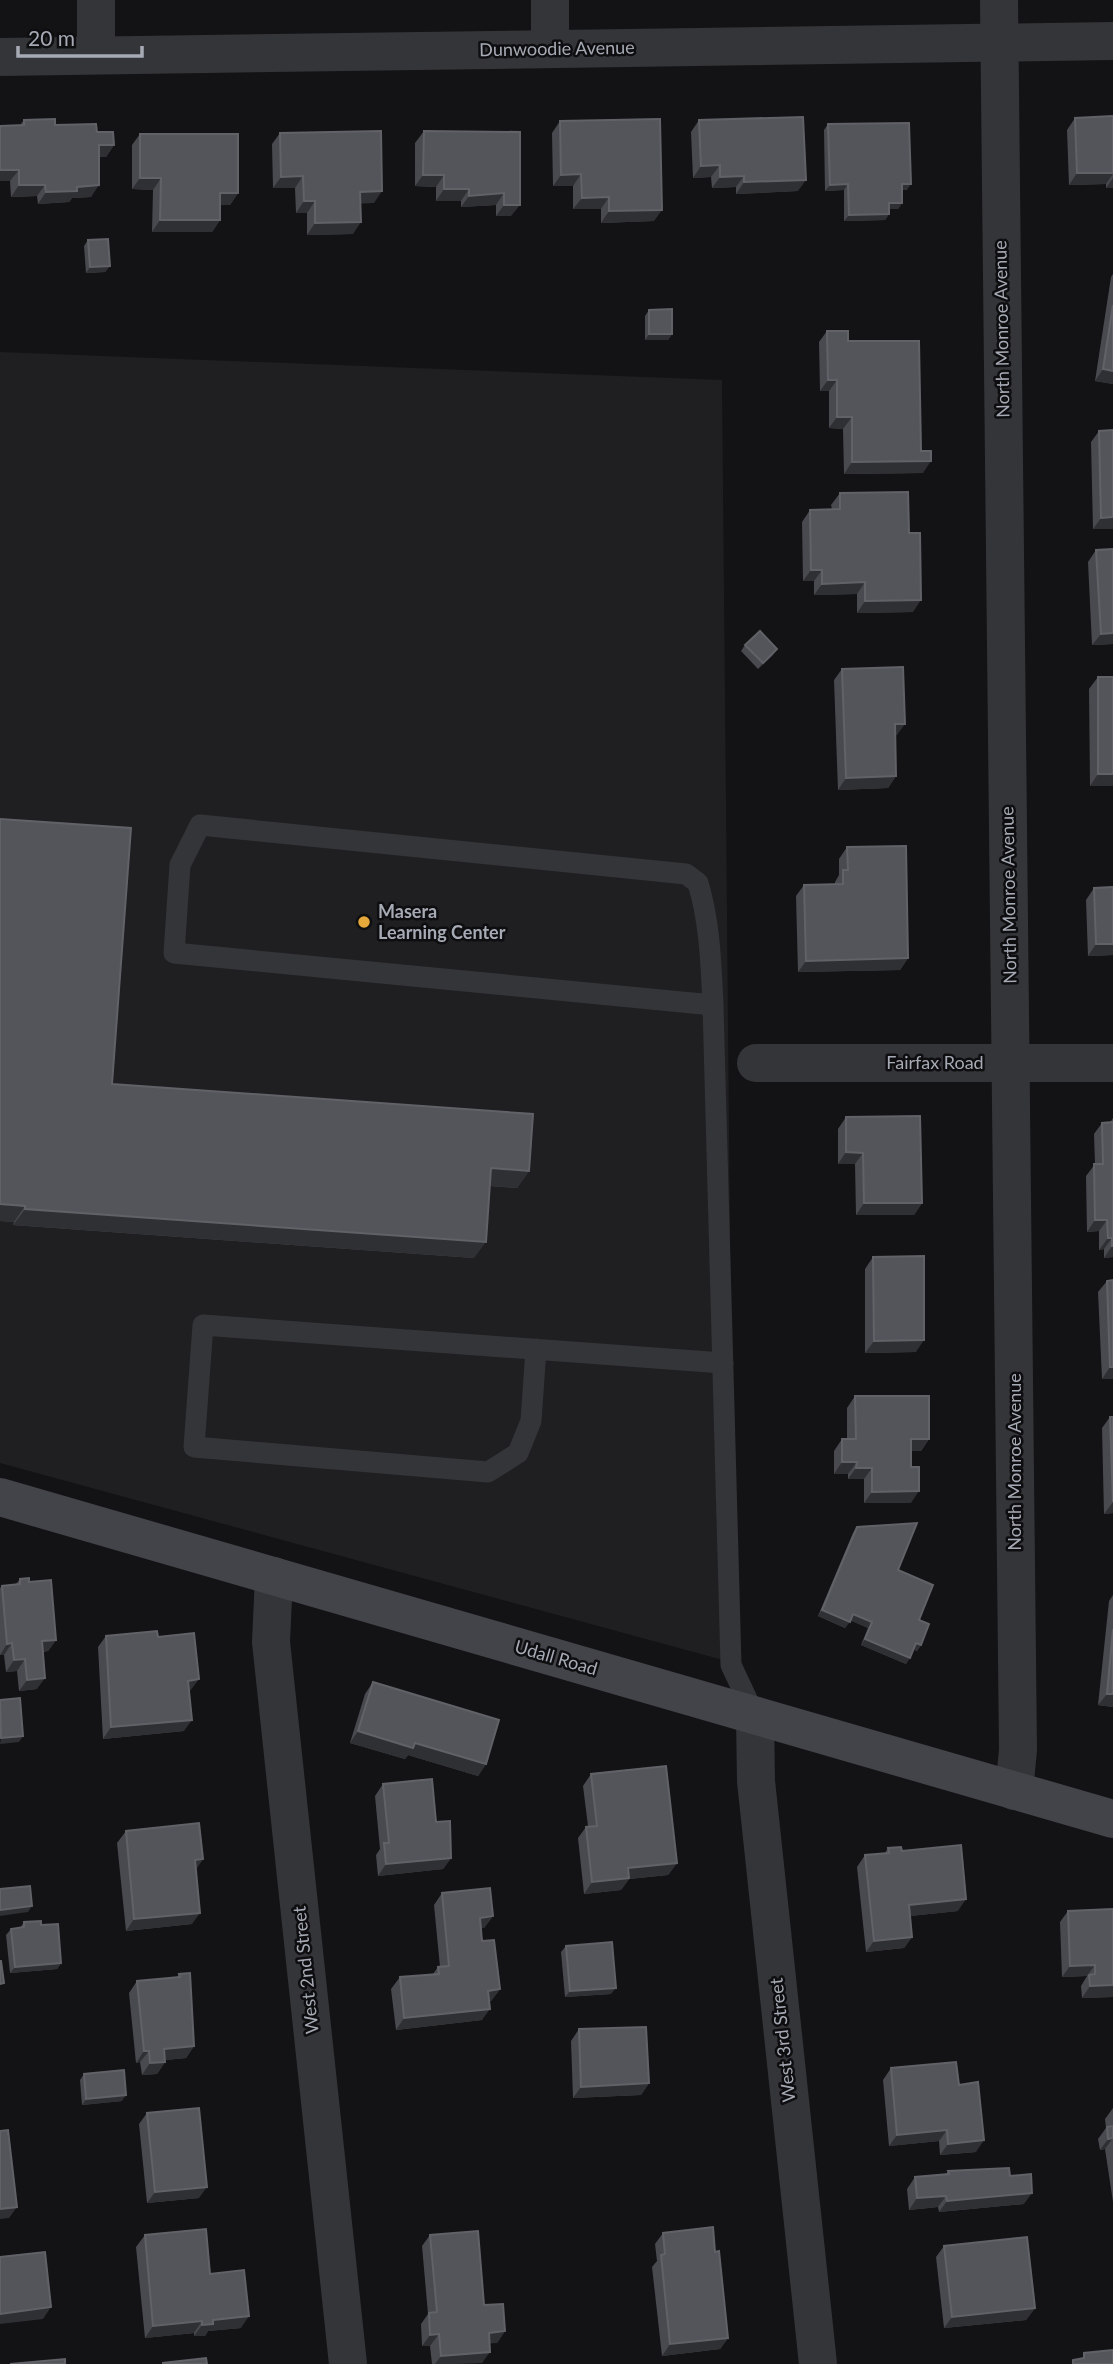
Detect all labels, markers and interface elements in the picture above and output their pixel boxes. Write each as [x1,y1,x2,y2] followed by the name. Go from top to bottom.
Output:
[18,14,142,58] scale bar
[28,25,75,50] text: 20 m
[479,36,635,60] street label: Dunwoodie Avenue
[988,240,1014,418] street label: North Monroe Avenue
[995,806,1021,984] street label: North Monroe Avenue
[378,900,506,943] place label: Masera Learning Center
[356,914,372,930] marker: Masera Learning Center
[886,1051,984,1073] street label: Fairfax Road
[1003,1373,1025,1551] street label: North Monroe Avenue
[512,1635,600,1679] street label: Udall Road
[287,1904,323,2035] street label: West 2nd Street
[764,1976,799,2103] street label: West 3rd Street

